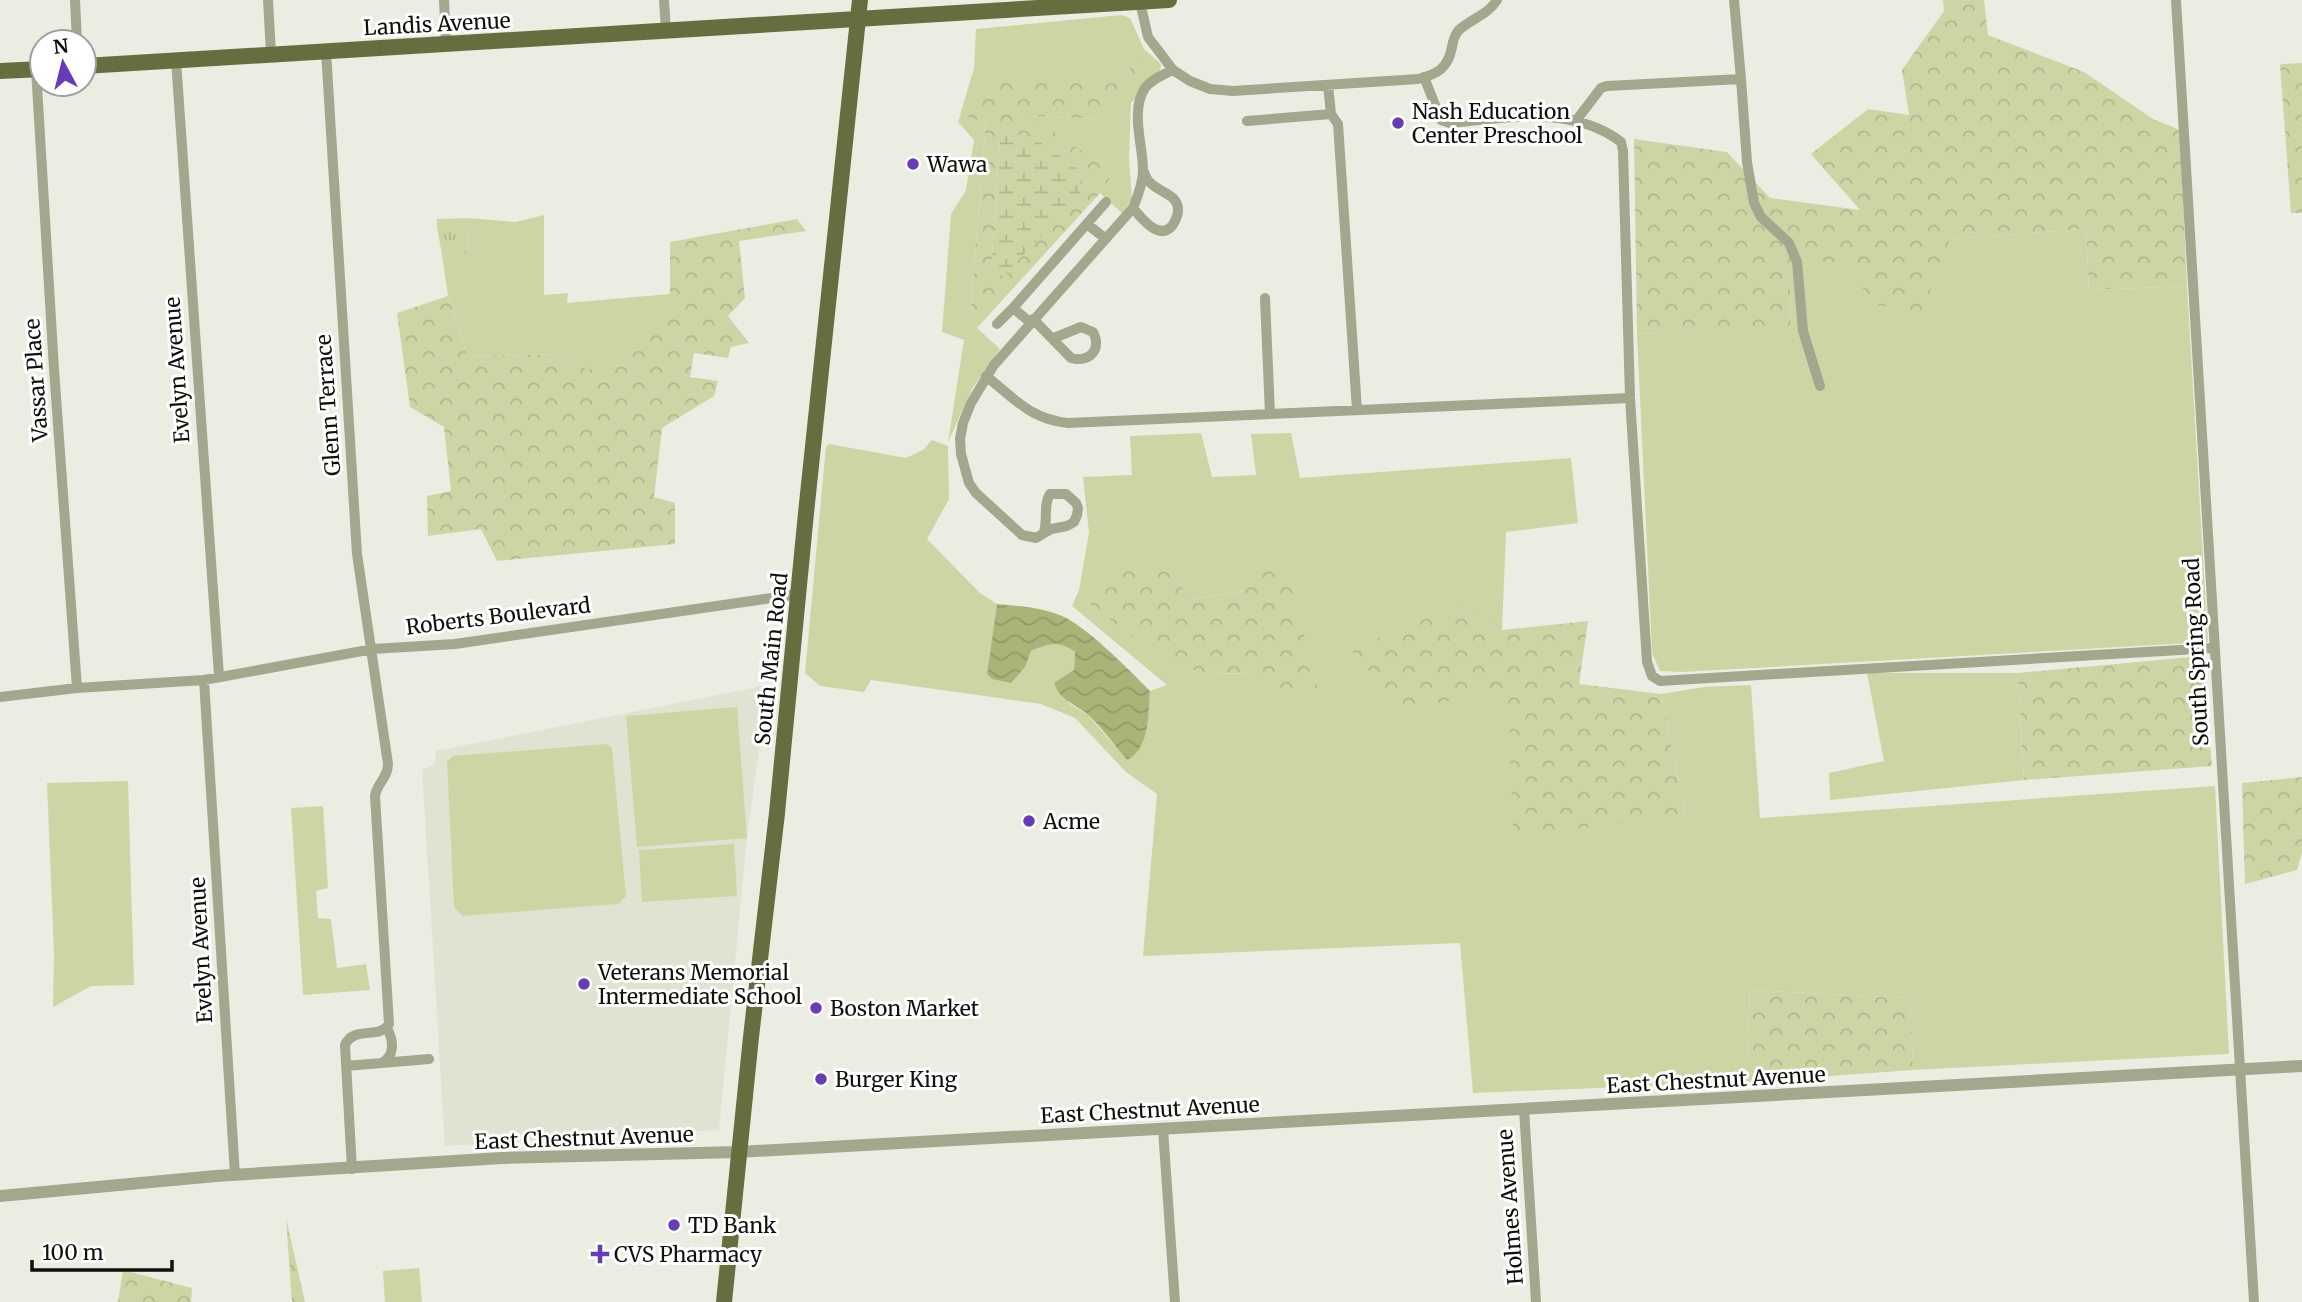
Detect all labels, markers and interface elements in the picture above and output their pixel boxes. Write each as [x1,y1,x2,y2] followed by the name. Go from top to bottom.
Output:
[363,7,511,41] street label: Landis Avenue
[28,28,98,98] north arrow
[52,33,70,59] text: N
[1412,98,1583,149] place label: Nash Education Center Preschool
[1390,115,1406,131] marker: Nash Education Center Preschool
[926,151,987,178] place label: Wawa
[905,156,921,172] marker: Wawa
[158,296,196,444] street label: Evelyn Avenue
[18,318,54,443] street label: Vassar Place
[310,333,346,477] street label: Glenn Terrace
[2178,557,2214,747] street label: South Spring Road
[749,571,794,747] street label: South Main Road
[404,591,592,641] street label: Roberts Boulevard
[1042,808,1100,835] place label: Acme
[1021,813,1037,829] marker: Acme
[184,876,218,1024] street label: Evelyn Avenue
[597,959,803,1010] place label: Veterans Memorial Intermediate School
[576,976,592,992] marker: Veterans Memorial Intermediate School
[830,995,979,1022] place label: Boston Market
[808,1000,824,1016] marker: Boston Market
[1606,1061,1826,1099] street label: East Chestnut Avenue
[835,1066,958,1093] place label: Burger King
[813,1071,829,1087] marker: Burger King
[1040,1091,1260,1129] street label: East Chestnut Avenue
[474,1121,694,1155] street label: East Chestnut Avenue
[1491,1128,1529,1286] street label: Holmes Avenue
[688,1212,777,1239] place label: TD Bank
[666,1217,682,1233] marker: TD Bank
[32,1228,172,1272] scale bar
[42,1239,104,1266] text: 100 m
[614,1241,763,1268] place label: CVS Pharmacy
[592,1246,608,1262] marker: CVS Pharmacy

